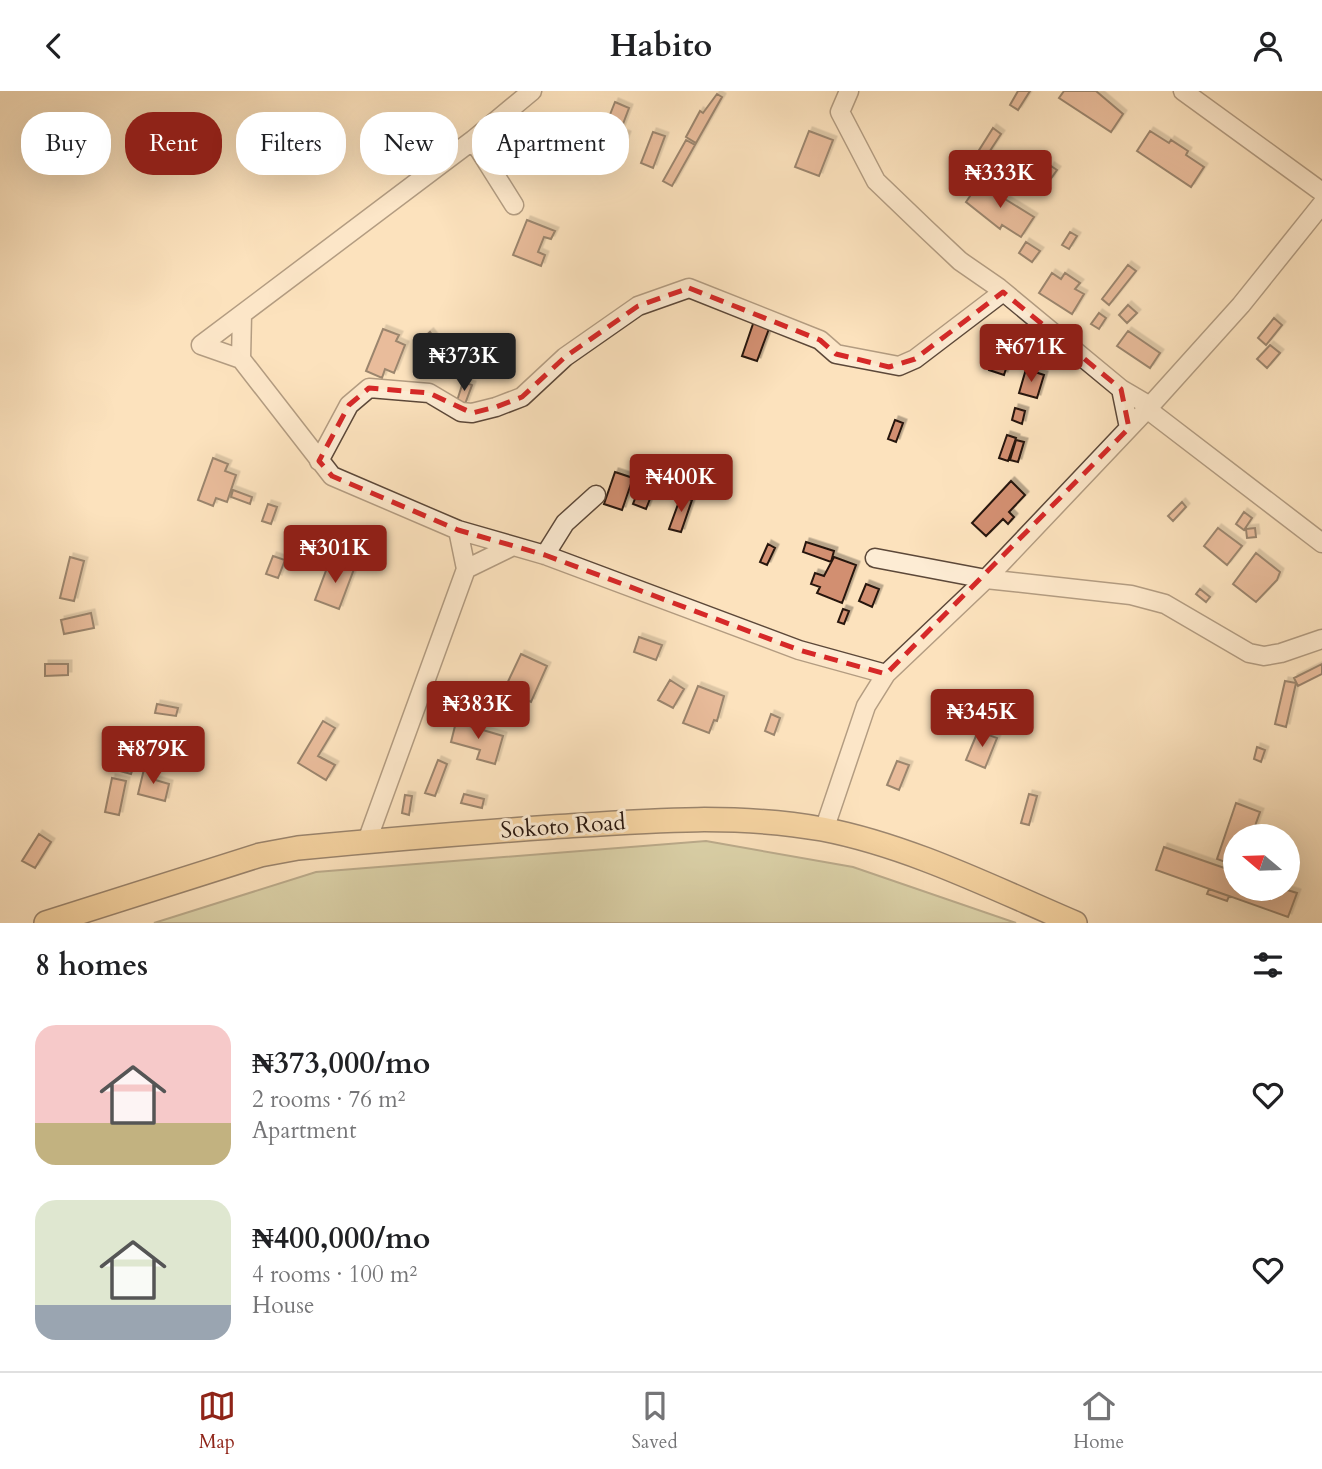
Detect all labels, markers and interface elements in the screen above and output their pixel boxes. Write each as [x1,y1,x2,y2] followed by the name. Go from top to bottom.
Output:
[610,24,712,68] text: Habito
[35,27,73,65] icon: back
[1249,27,1287,65] icon: person
[21,112,111,175] chip: Buy
[125,112,222,175] chip: Rent
[236,112,346,175] chip: Filters
[360,112,458,175] chip: New
[472,112,629,175] chip: Apartment
[951,151,1049,210] pin: ₦333K
[965,157,1035,188] text: ₦333K
[982,324,1080,384] pin: ₦671K
[996,331,1066,362] text: ₦671K
[415,334,513,393] pin: ₦373K
[429,340,499,371] text: ₦373K
[632,455,730,514] pin: ₦400K
[646,461,716,492] text: ₦400K
[286,525,384,585] pin: ₦301K
[300,532,370,563] text: ₦301K
[429,681,527,741] pin: ₦383K
[443,688,513,719] text: ₦383K
[933,689,1031,749] pin: ₦345K
[947,696,1017,727] text: ₦345K
[104,727,202,786] pin: ₦879K
[118,733,188,764] text: ₦879K
[500,806,627,846] street label: Sokoto Road
[1223,824,1300,901] north arrow
[1223,824,1300,901] map controls
[35,945,148,986] text: 8 homes
[1249,946,1287,984] icon: filters
[252,1043,430,1084] text: ₦373,000/mo
[91,1053,175,1137] icon: home
[1249,1076,1287,1114] icon: heart
[252,1084,405,1115] text: 2 rooms · 76 m²
[252,1115,356,1146] text: Apartment
[252,1218,430,1259] text: ₦400,000/mo
[91,1228,175,1312] icon: home
[1249,1251,1287,1289] icon: heart
[252,1259,417,1290] text: 4 rooms · 100 m²
[252,1290,314,1321] text: House
[198,1387,236,1455] tab: Map
[632,1387,678,1455] tab: Saved
[1073,1387,1124,1455] tab: Home

